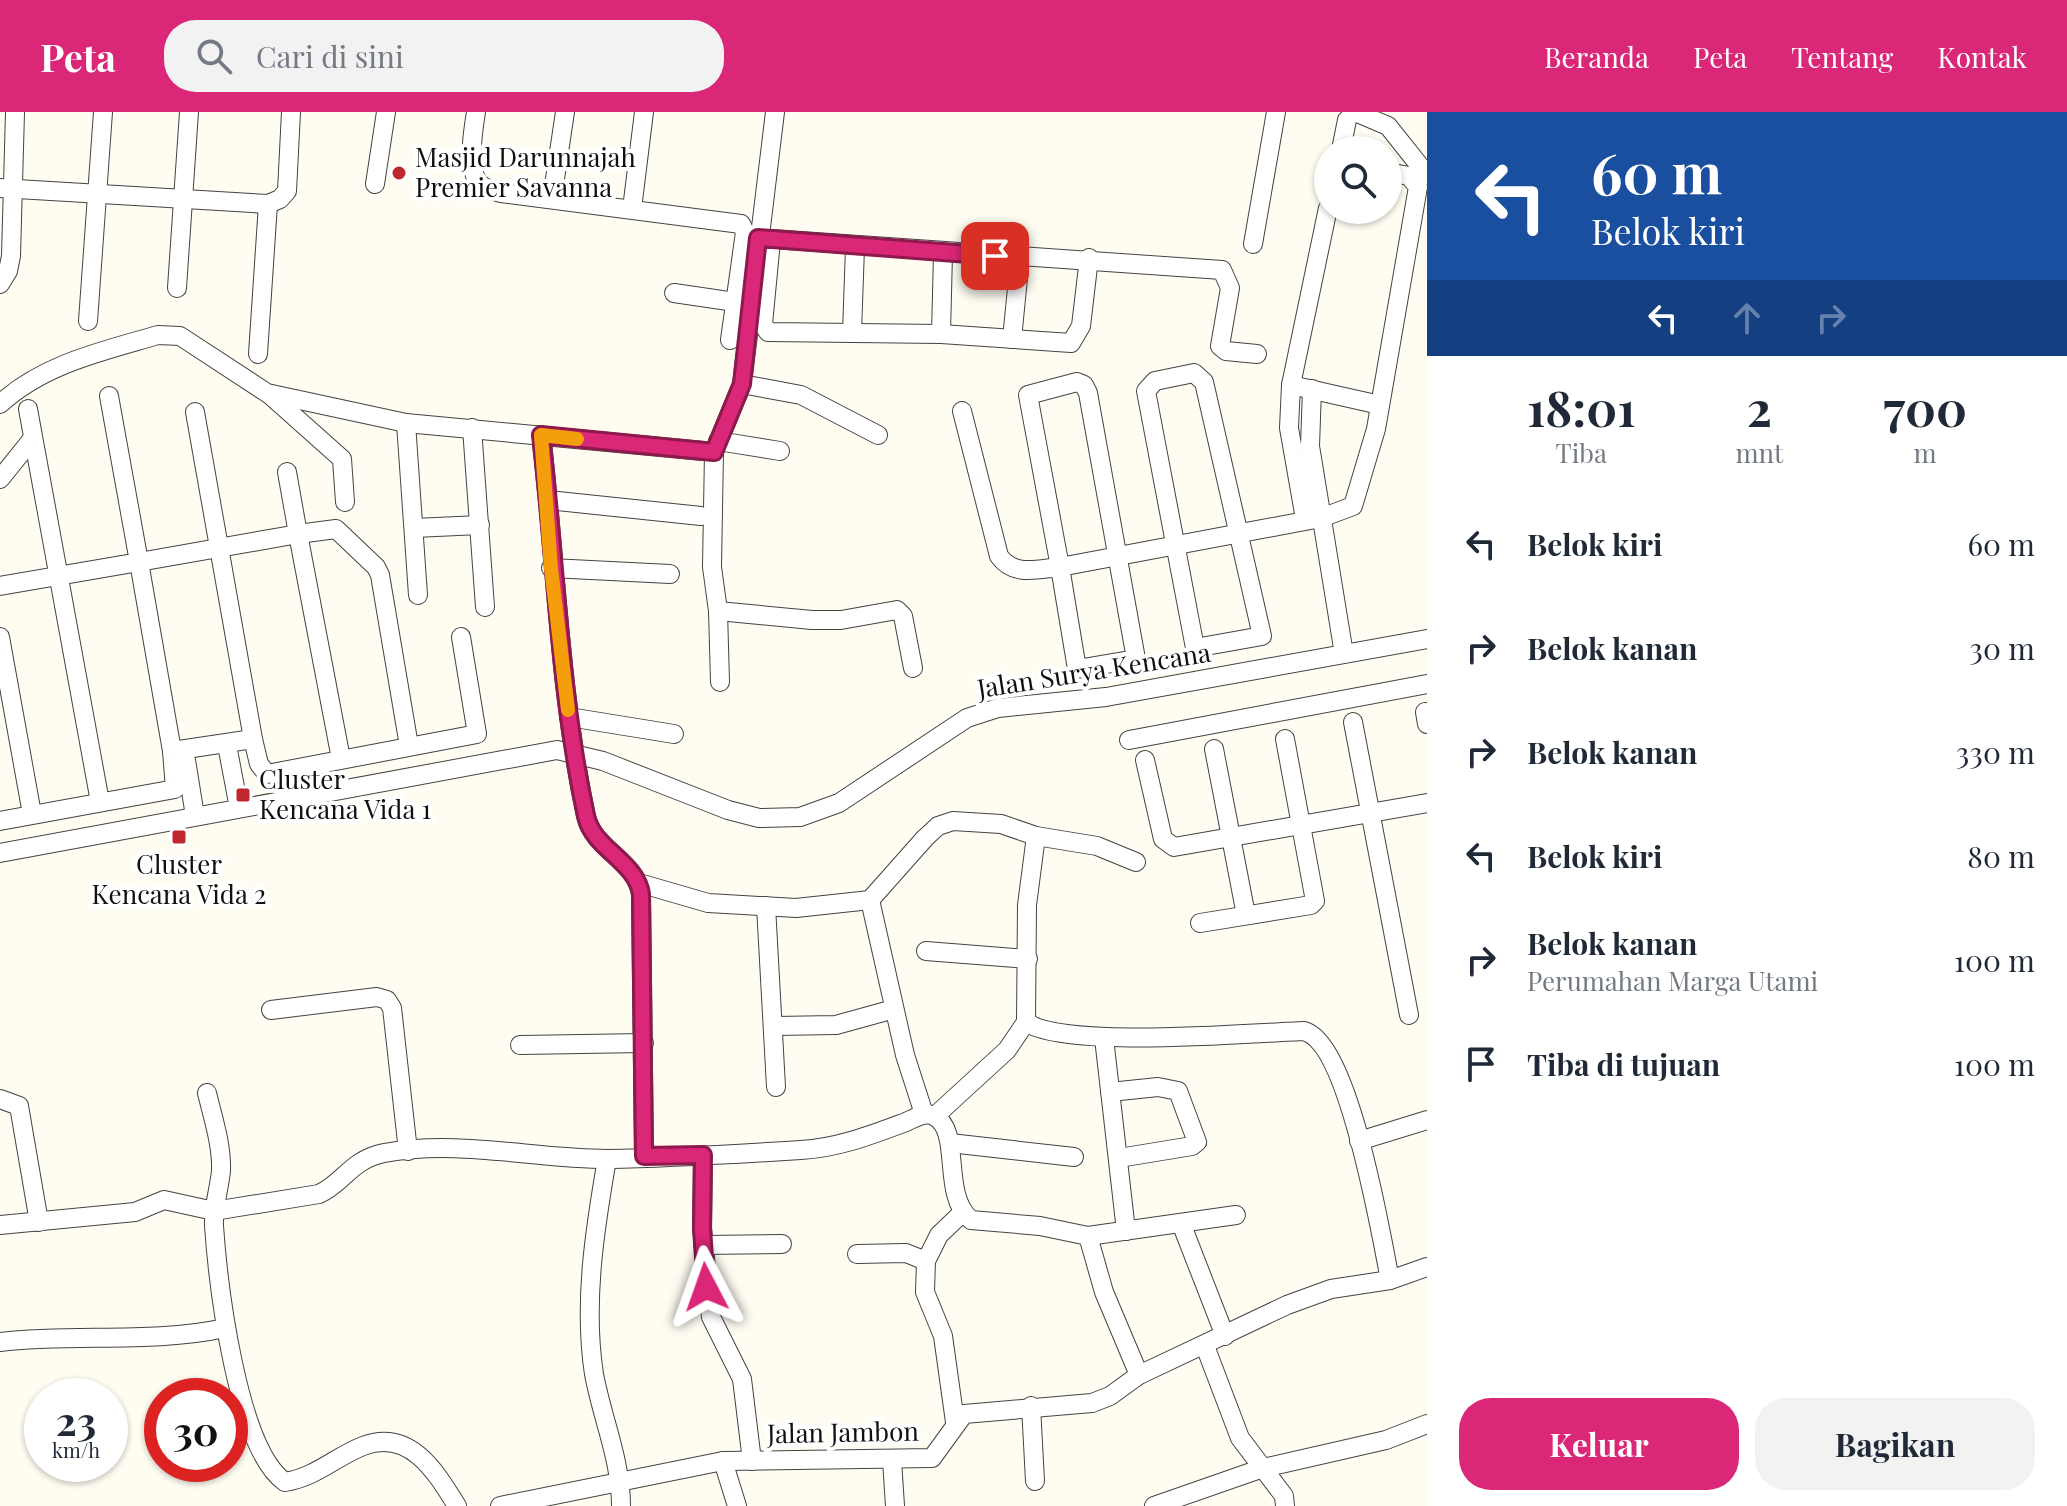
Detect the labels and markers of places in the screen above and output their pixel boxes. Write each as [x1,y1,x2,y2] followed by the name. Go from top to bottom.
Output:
[415,139,636,204] place label: Masjid Darunnajah Premier Savanna
[390,164,408,182] marker: Masjid Darunnajah Premier Savanna
[961,222,1029,290] pin
[259,761,432,826] place label: Cluster Kencana Vida 1
[234,786,252,804] marker: Cluster Kencana Vida 1
[170,828,188,846] marker: Cluster Kencana Vida 2
[92,846,266,911] place label: Cluster Kencana Vida 2

